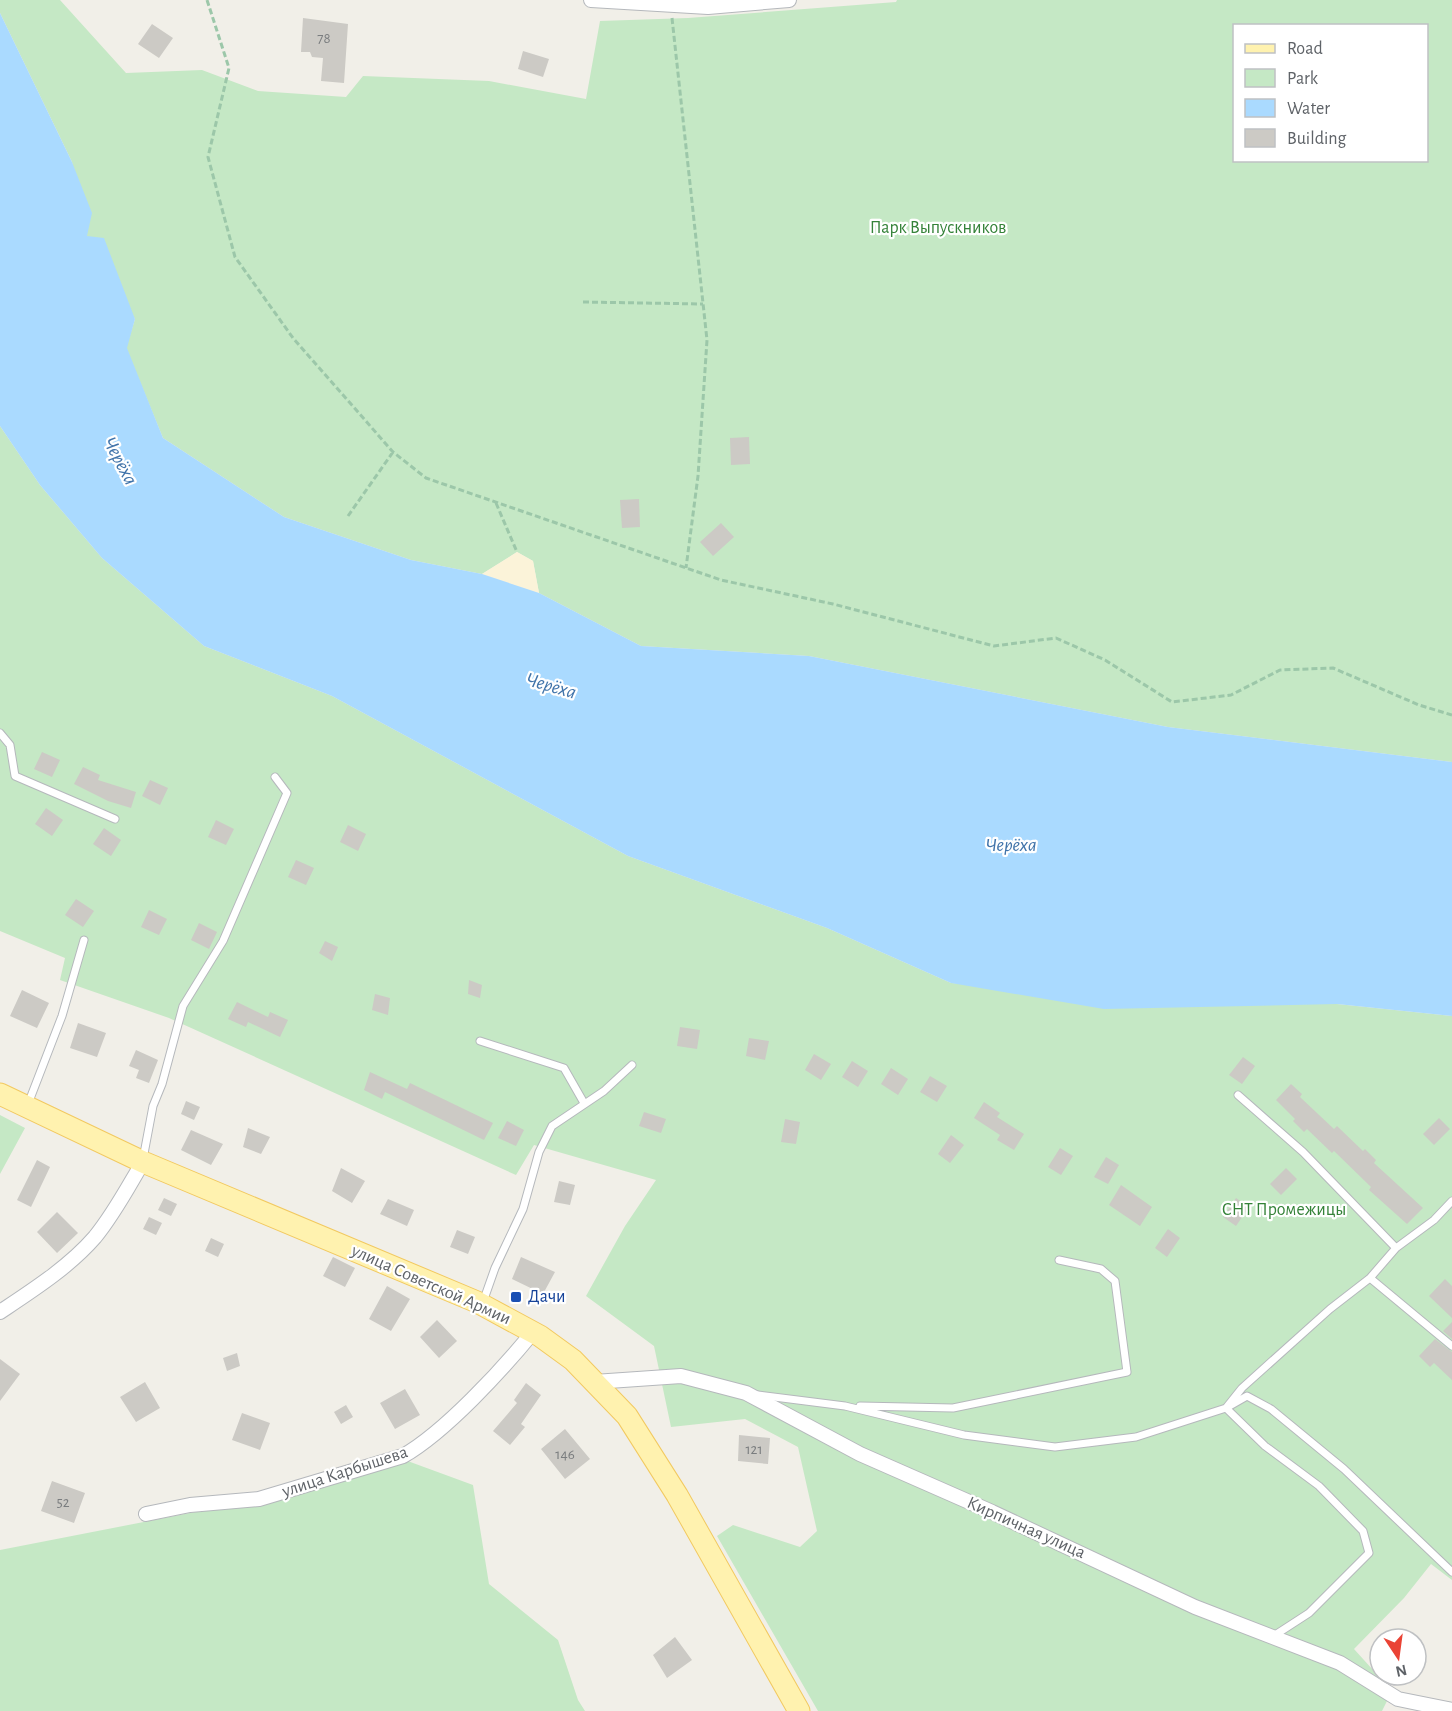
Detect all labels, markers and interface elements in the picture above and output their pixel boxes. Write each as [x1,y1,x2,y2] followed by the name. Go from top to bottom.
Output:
[1233,24,1428,162] legend
[317,31,331,46] house number: 78
[1287,40,1323,58] text: Road
[1287,70,1319,88] text: Park
[1287,100,1330,118] text: Water
[1287,130,1347,148] text: Building
[870,219,1006,237] park label: Парк Выпускников
[99,434,141,488] water label: Черёха
[524,669,578,703] water label: Черёха
[985,835,1037,855] water label: Черёха
[1222,1201,1346,1219] park label: СНТ Промежицы
[348,1241,513,1328] street label: улица Советской Армии
[528,1288,566,1306] place label: Дачи
[509,1290,523,1304] marker: Дачи
[279,1442,410,1501] street label: улица Карбышева
[745,1442,763,1457] house number: 121
[555,1447,575,1462] house number: 146
[964,1494,1088,1562] street label: Кирпичная улица
[56,1495,70,1510] house number: 52
[1368,1627,1428,1687] north arrow
[1394,1662,1408,1680] text: N

